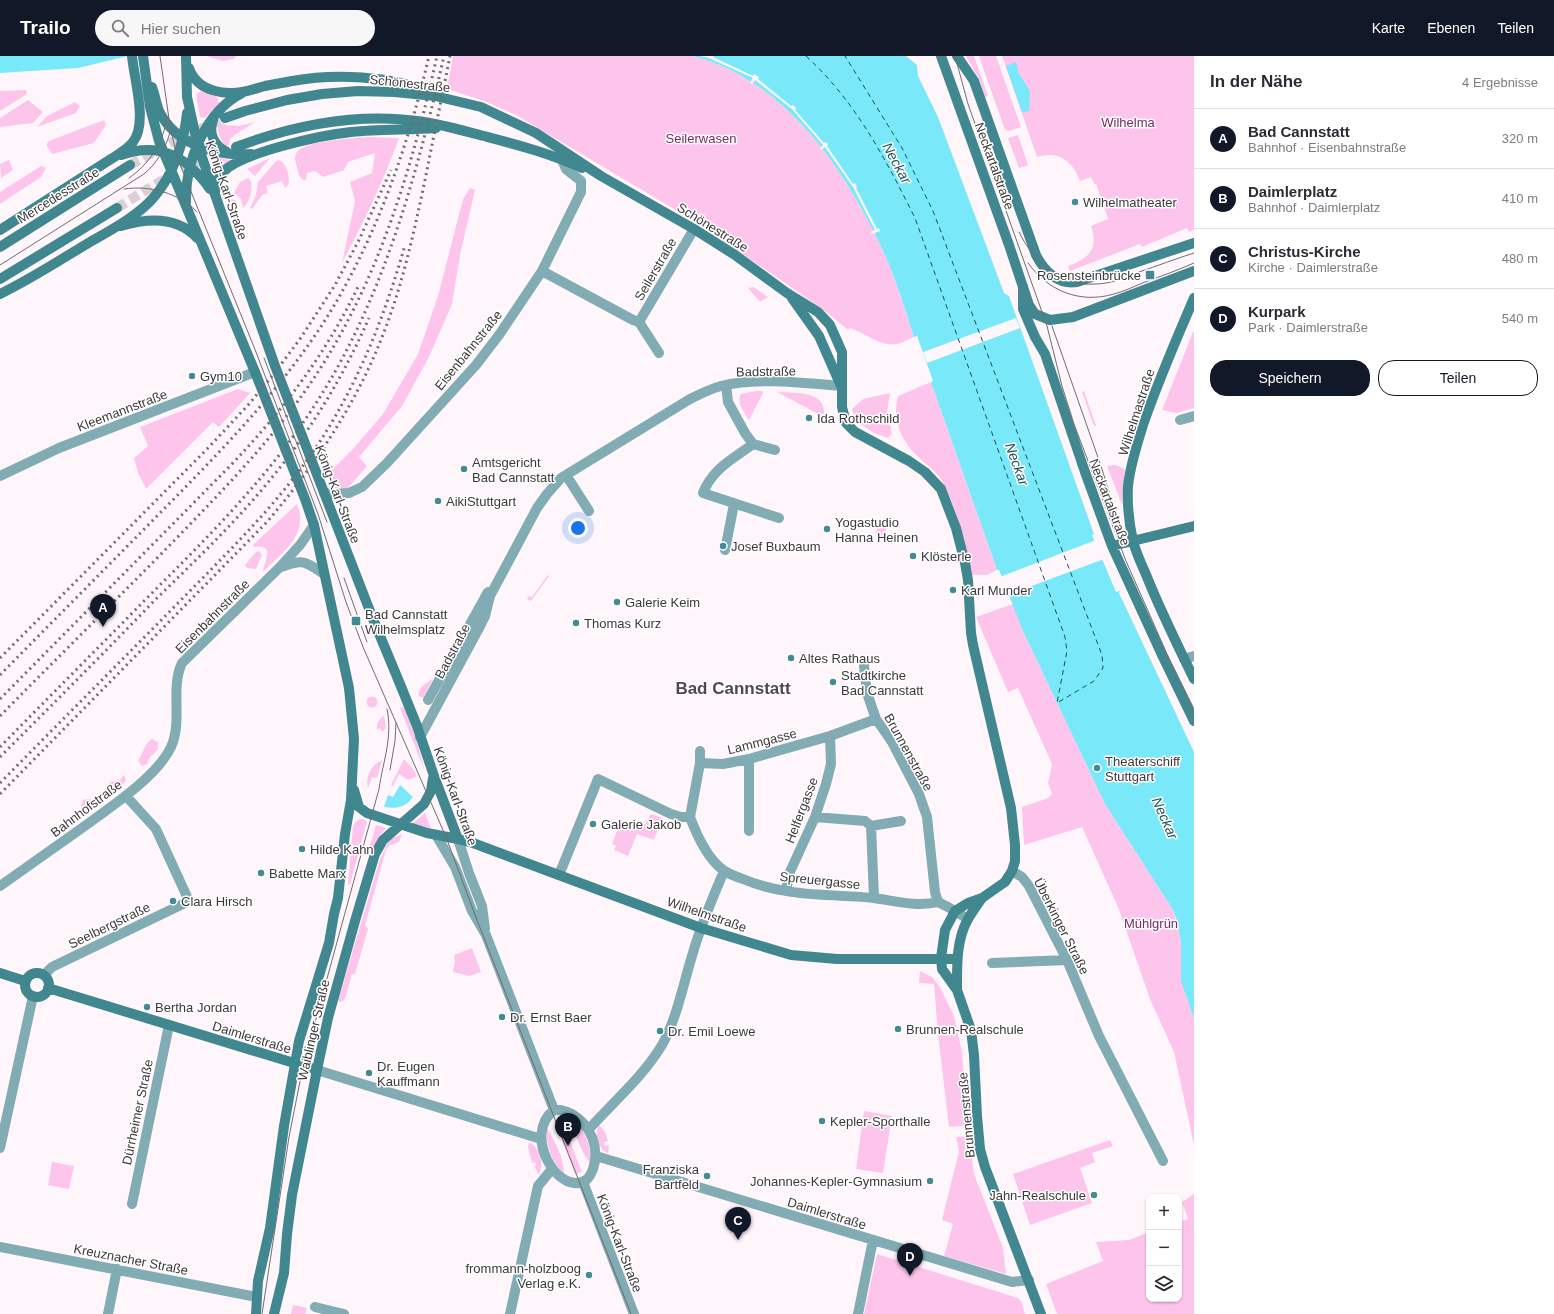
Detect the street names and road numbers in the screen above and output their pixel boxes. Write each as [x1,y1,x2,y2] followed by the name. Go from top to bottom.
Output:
[369,72,451,95] street label: Schönestraße
[972,120,1017,212] street label: Neckartalstraße
[202,139,251,242] street label: König-Karl-Straße
[14,164,102,227] street label: Mercedesstraße
[674,200,751,255] street label: Schönestraße
[631,235,679,303] street label: Seilerstraße
[432,307,505,393] street label: Eisenbahnstraße
[736,363,796,380] street label: Badstraße
[1115,367,1158,457] street label: Wilhelmastraße
[75,386,169,435] street label: Kleemannstraße
[312,443,363,545] street label: König-Karl-Straße
[1086,457,1133,548] street label: Neckartalstraße
[172,576,252,656] street label: Eisenbahnstraße
[432,621,473,681] street label: Badstraße
[881,711,936,793] street label: Brunnenstraße
[726,726,798,757] street label: Lammgasse
[431,745,480,848] street label: König-Karl-Straße
[782,775,821,845] street label: Helfergasse
[48,777,125,840] street label: Bahnhofstraße
[779,869,861,892] street label: Spreuergasse
[1031,876,1092,977] street label: Überkinger Straße
[665,894,749,935] street label: Wilhelmstraße
[66,899,152,952] street label: Seelbergstraße
[295,978,332,1082] street label: Waiblinger Straße
[211,1018,293,1057] street label: Daimlerstraße
[119,1058,156,1166] street label: Dürrheimer Straße
[955,1071,978,1158] street label: Brunnenstraße
[594,1192,645,1294] street label: König-Karl-Straße
[786,1194,868,1233] street label: Daimlerstraße
[72,1241,189,1278] street label: Kreuznacher Straße

